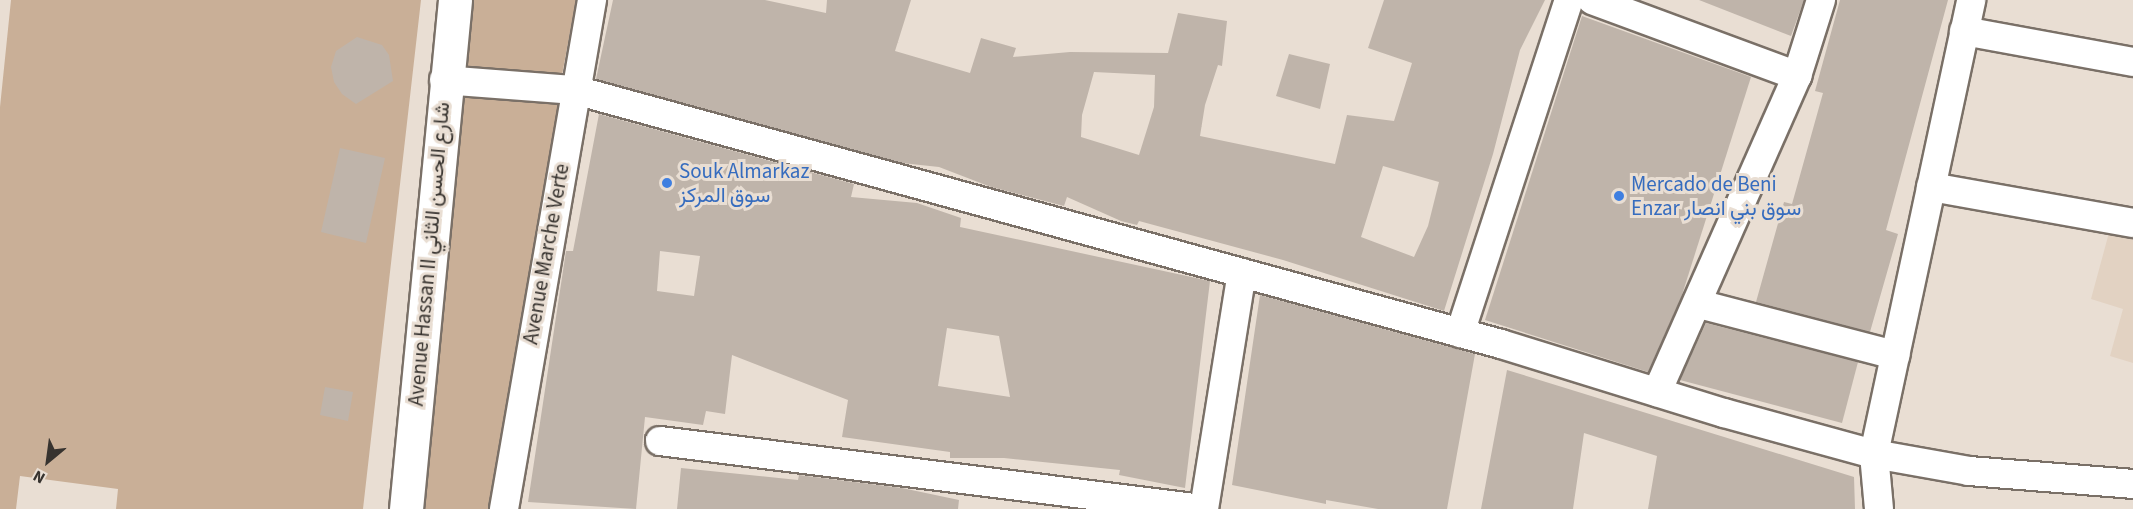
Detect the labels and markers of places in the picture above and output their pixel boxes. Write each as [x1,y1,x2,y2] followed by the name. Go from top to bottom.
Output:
[679,158,809,208] place label: Souk Almarkaz سوق المركز
[1631,171,1801,221] place label: Mercado de Beni Enzar سوق بني انصار
[660,176,674,190] marker: Souk Almarkaz سوق المركز
[1612,189,1626,203] marker: Mercado de Beni Enzar سوق بني انصار

